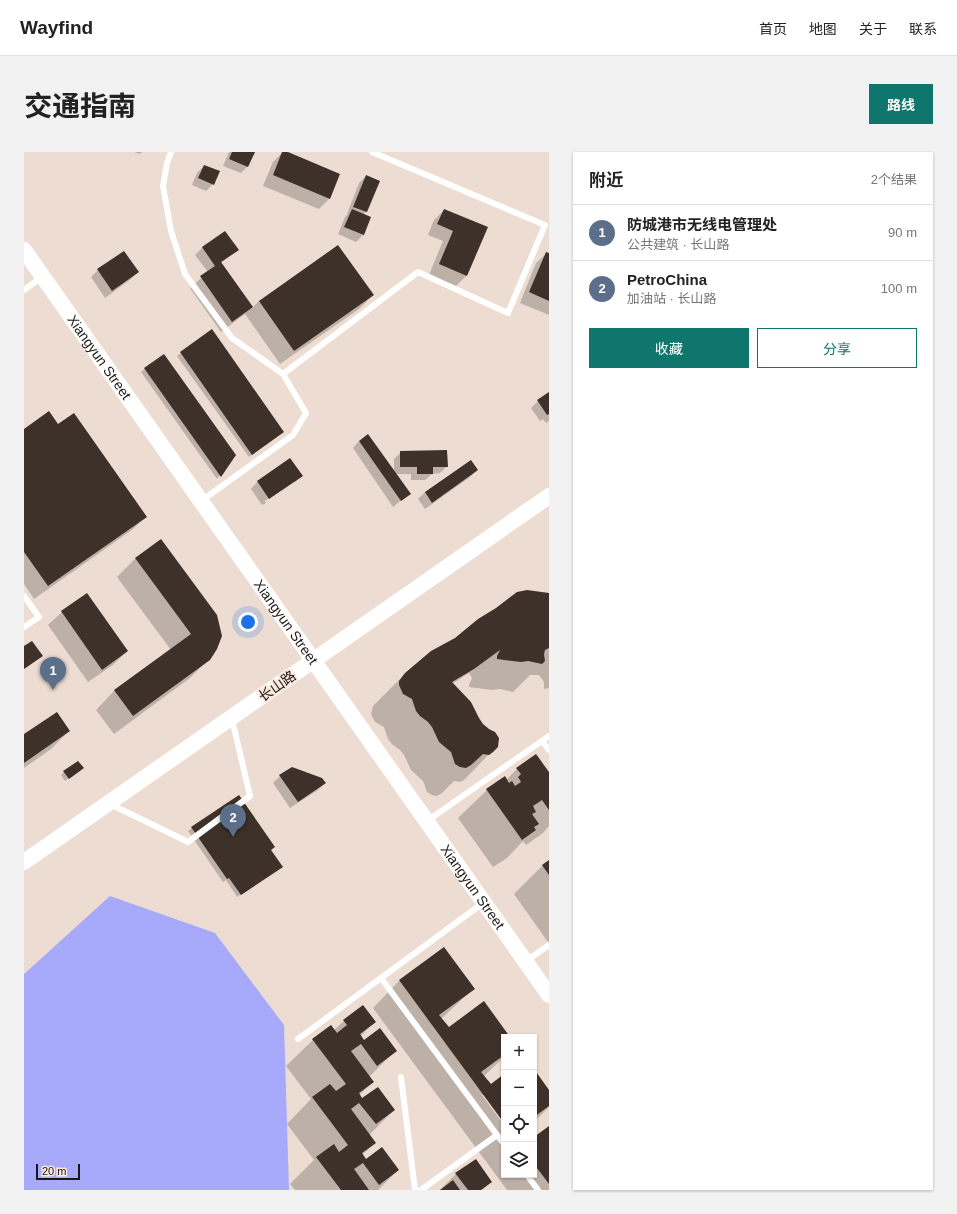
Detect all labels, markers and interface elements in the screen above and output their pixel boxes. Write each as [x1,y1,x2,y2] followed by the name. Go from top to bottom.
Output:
[20,17,93,38] text: Wayfind
[759,21,787,37] text: 首页
[809,21,837,37] text: 地图
[859,21,887,37] text: 关于
[909,21,937,37] text: 联系
[869,84,933,124] button: 路线
[24,91,136,122] text: 交通指南
[589,171,623,190] text: 附近
[871,172,917,187] text: 2个结果
[627,216,777,233] text: 防城港市无线电管理处
[598,225,606,240] text: 1
[888,225,917,240] text: 90 m
[627,237,730,252] text: 公共建筑 · 长山路
[627,271,707,288] text: PetroChina
[598,281,606,296] text: 2
[881,281,917,296] text: 100 m
[627,291,717,306] text: 加油站 · 长山路
[64,312,135,403] street label: Xiangyun Street
[589,328,749,368] button: 收藏
[757,328,917,368] button: 分享
[251,577,321,667] street label: Xiangyun Street
[238,612,258,632] your location
[40,657,66,690] pin: 1
[255,667,299,705] street label: 长山路
[220,804,246,837] pin: 2
[437,841,508,932] street label: Xiangyun Street
[501,1034,537,1178] map controls
[501,1034,537,1070] button: +
[501,1070,537,1106] button: −
[501,1106,537,1142] button: locate
[501,1142,537,1178] button: layers
[36,1162,80,1181] scale bar
[42,1165,66,1177] text: 20 m

